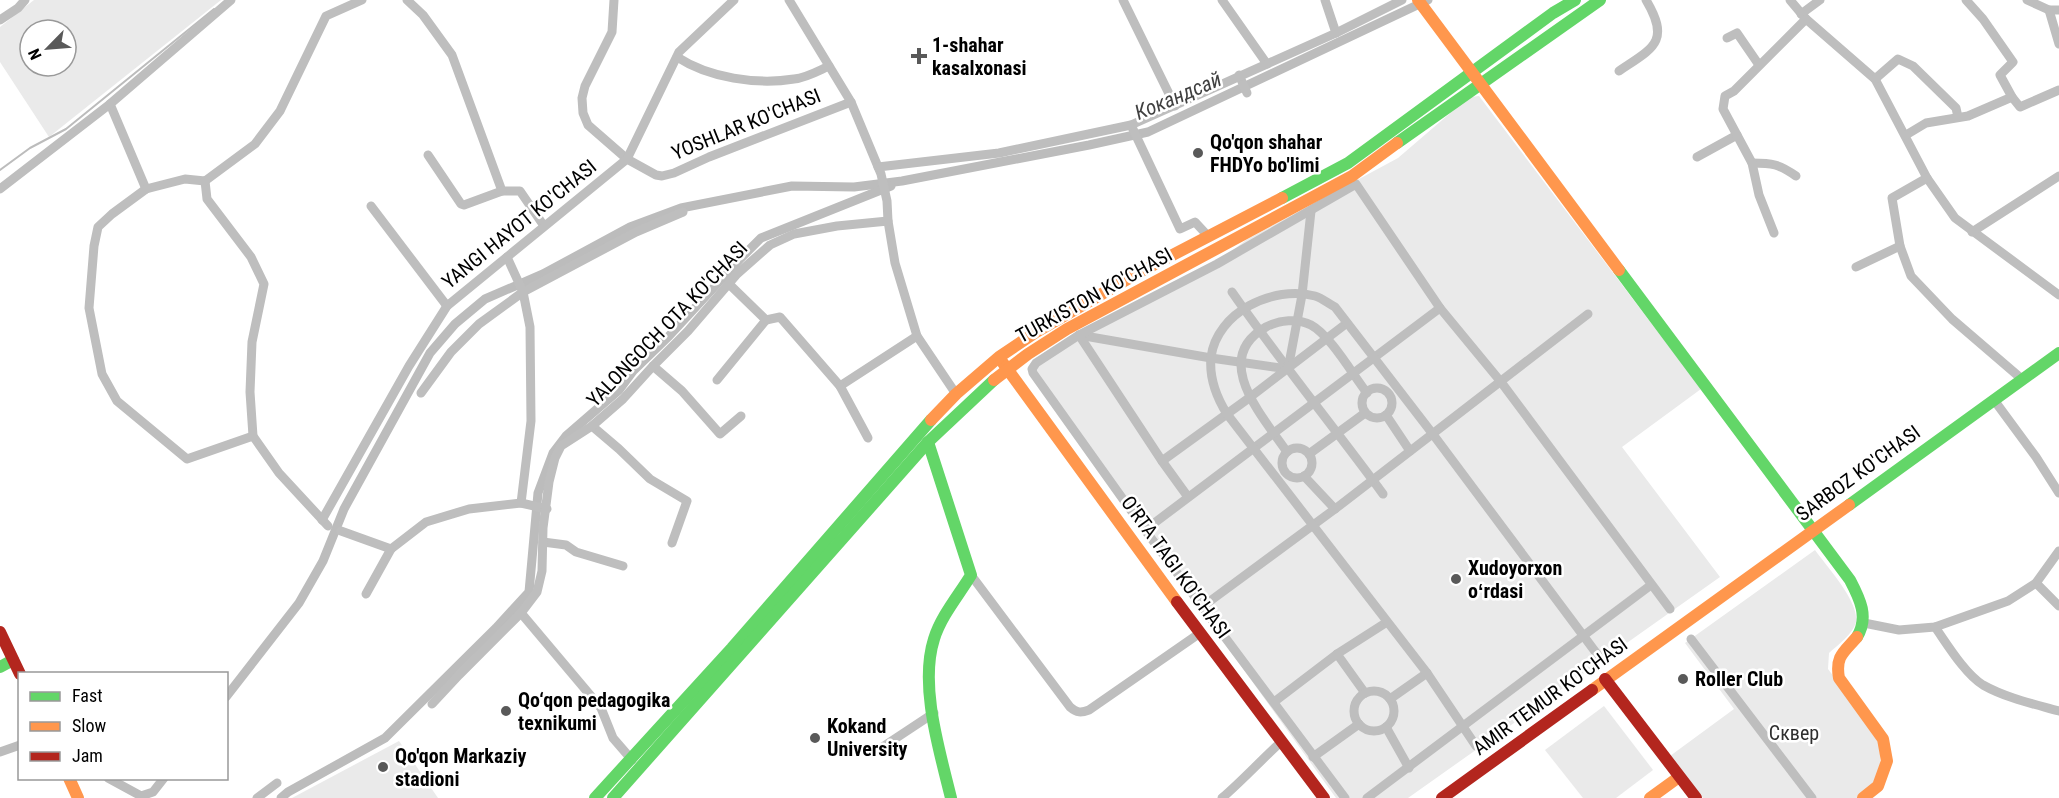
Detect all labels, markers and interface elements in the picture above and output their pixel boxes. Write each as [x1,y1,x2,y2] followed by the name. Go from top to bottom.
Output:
[18,18,78,78] north arrow
[932,33,1027,80] place label: 1-shahar kasalxonasi
[24,46,46,63] text: N
[910,47,928,65] marker: 1-shahar kasalxonasi
[1131,67,1225,125] water label: Кокандсай
[668,83,824,165] street label: YOSHLAR KO'CHASI
[1210,130,1323,177] place label: Qo'qon shahar FHDYo bo'limi
[1191,146,1205,160] marker: Qo'qon shahar FHDYo bo'limi
[437,154,601,294] street label: YANGI HAYOT KO'CHASI
[582,236,752,412] street label: YALONGOCH OTA KO'CHASI
[1012,242,1176,348] street label: TURKISTON KO'CHASI
[1791,420,1925,526] street label: SARBOZ KO'CHASI
[1116,491,1236,643] street label: O'RTA TAGI KO'CHASI
[1468,556,1562,603] place label: Xudoyorxon oʻrdasi
[1449,572,1463,586] marker: Xudoyorxon oʻrdasi
[1468,632,1632,760] street label: AMIR TEMUR KO'CHASI
[1695,667,1783,691] place label: Roller Club
[18,672,228,780] legend
[1676,672,1690,686] marker: Roller Club
[72,685,103,706] text: Fast
[518,688,670,735] place label: Qo‘qon pedagogika texnikumi
[499,704,513,718] marker: Qo‘qon pedagogika texnikumi
[827,714,908,761] place label: Kokand University
[72,715,107,736] text: Slow
[1769,721,1819,745] park label: Сквер
[808,731,822,745] marker: Kokand University
[395,744,526,791] place label: Qo'qon Markaziy stadioni
[72,745,103,766] text: Jam
[376,760,390,774] marker: Qo'qon Markaziy stadioni

